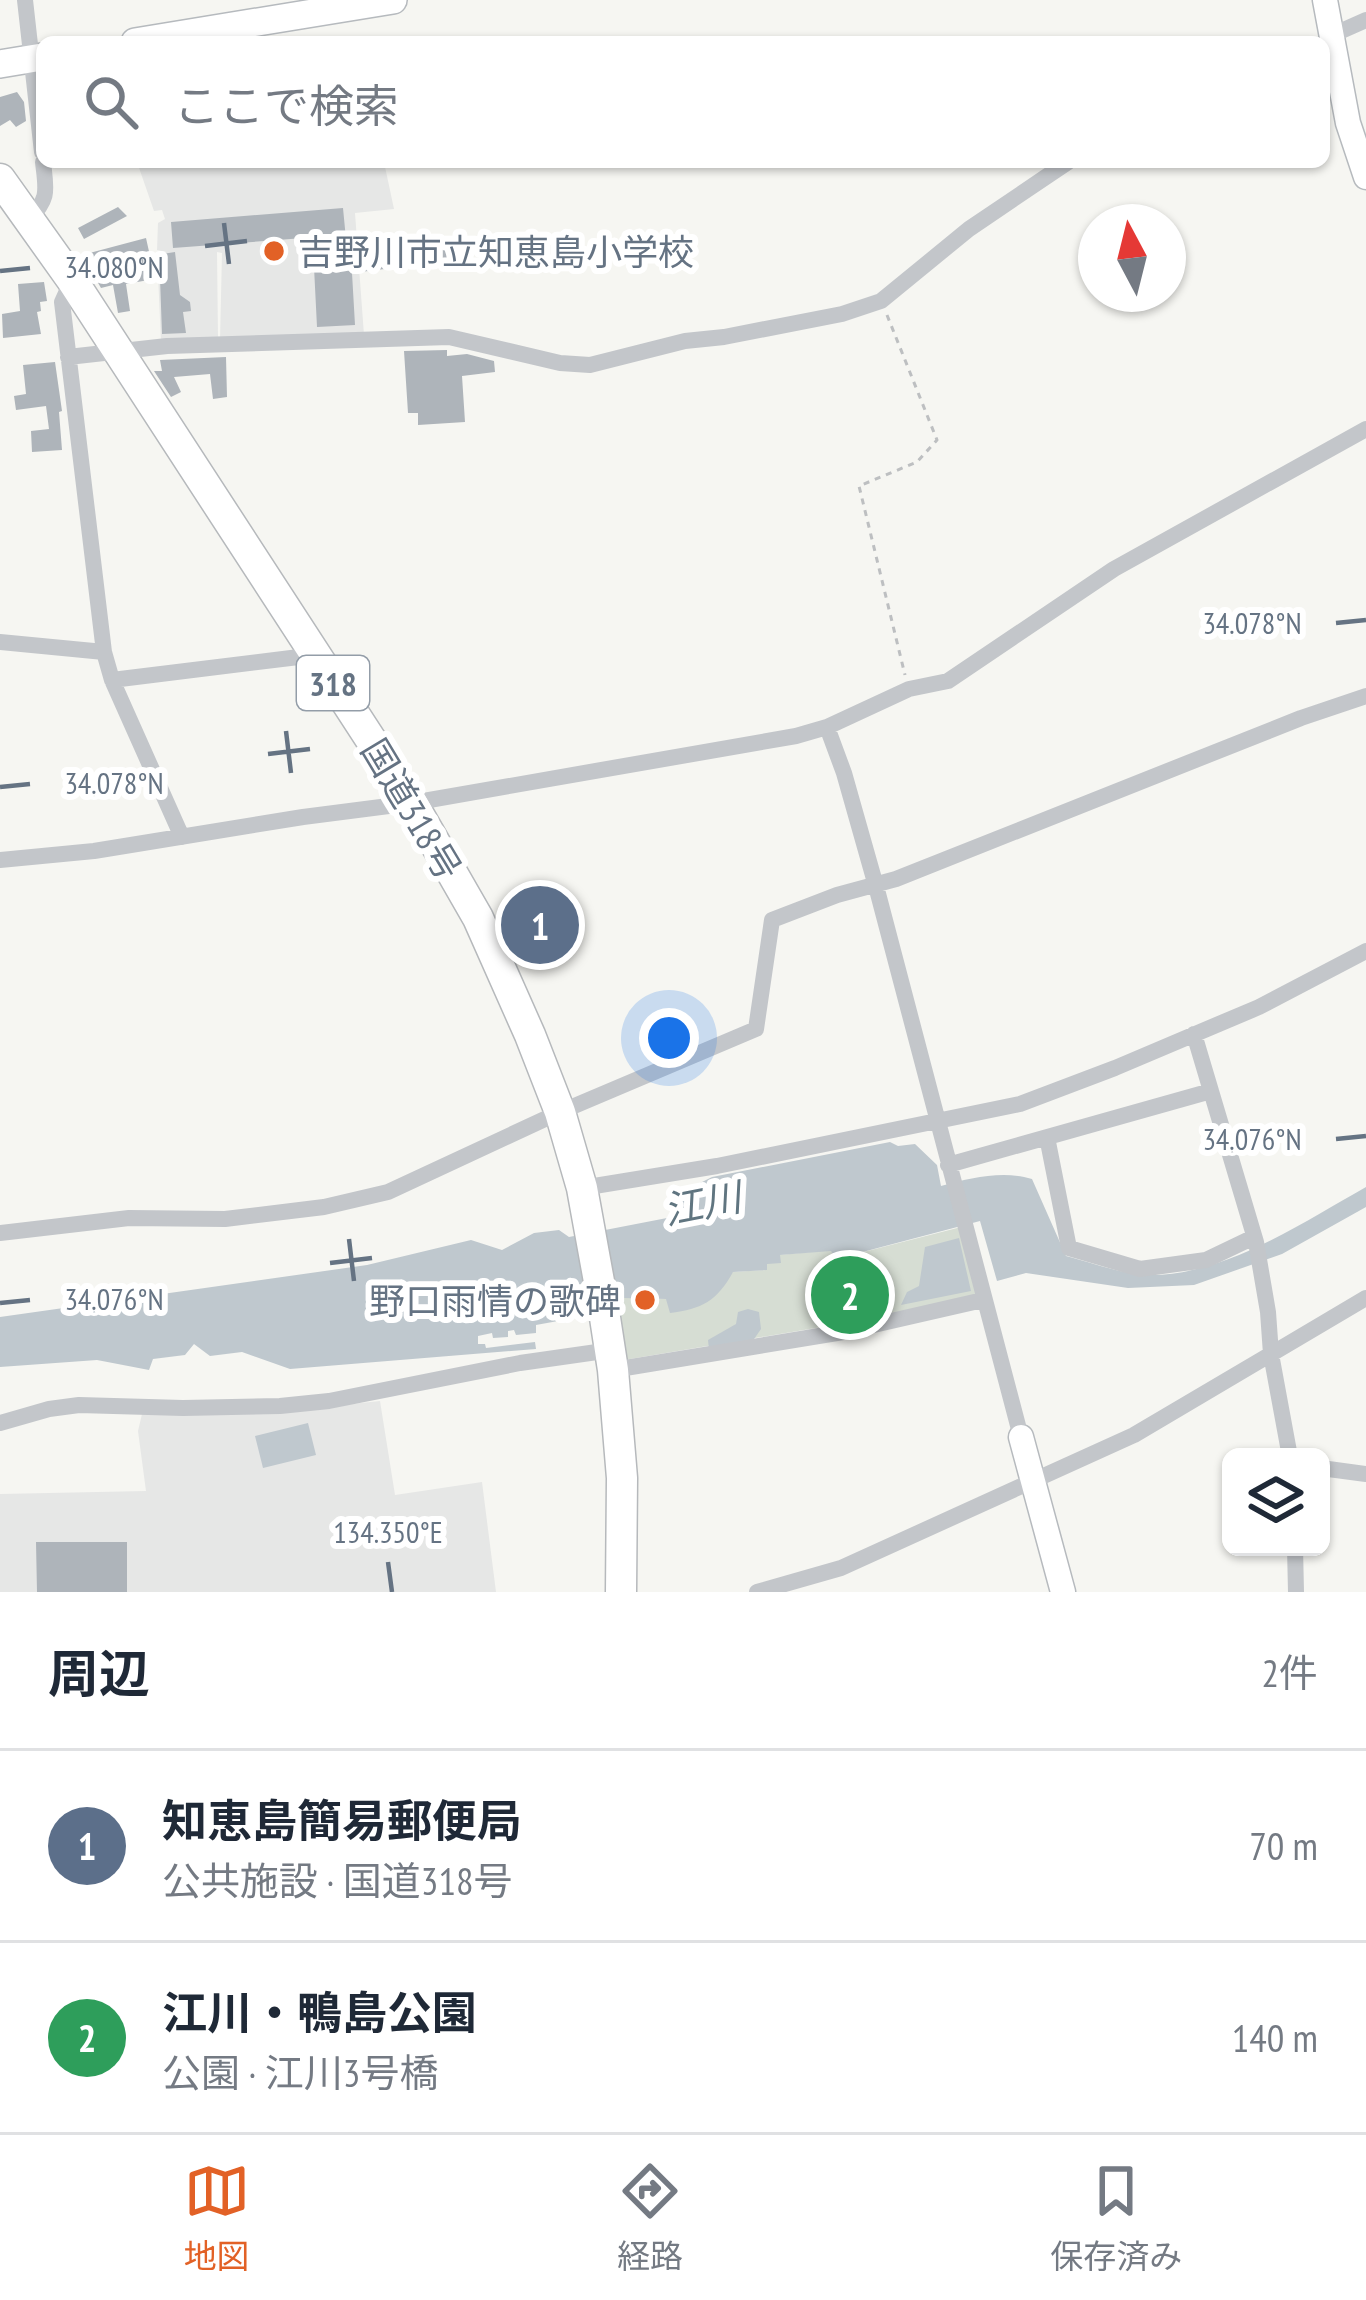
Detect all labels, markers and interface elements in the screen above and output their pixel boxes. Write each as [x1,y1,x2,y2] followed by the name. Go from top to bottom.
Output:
[36,36,1330,168] search box
[78,69,144,135] icon: search
[174,76,399,134] text: ここで検索
[1078,204,1186,312] north arrow
[298,228,694,275] place label: 吉野川市立知恵島小学校
[261,238,287,264] marker: 吉野川市立知恵島小学校
[64,247,164,286] text: 34.080°N
[1202,603,1302,642] text: 34.078°N
[297,656,369,710] road number: 318
[352,730,472,888] street label: 国道318号
[64,763,164,802] text: 34.078°N
[501,880,579,970] pin: 1
[639,1008,699,1068] your location
[1202,1119,1302,1158] text: 34.076°N
[659,1170,749,1235] water label: 江川
[811,1250,889,1340] pin: 2
[369,1277,621,1324] place label: 野口雨情の歌碑
[64,1279,164,1318] text: 34.076°N
[632,1287,658,1313] marker: 野口雨情の歌碑
[1222,1448,1330,1556] map controls
[1222,1448,1330,1556] button: layers
[333,1512,443,1551] text: 134.350°E
[48,1640,150,1706] text: 周辺
[1261,1647,1318,1698] text: 2件
[162,1791,522,1849] text: 知恵島簡易郵便局
[78,1820,96,1871] text: 1
[1249,1820,1318,1871] text: 70 m
[162,1855,513,1906] text: 公共施設 · 国道318号
[162,1983,477,2041] text: 江川・鴨島公園
[78,2012,96,2063] text: 2
[1232,2012,1318,2063] text: 140 m
[162,2047,438,2098] text: 公園 · 江川3号橋
[184,2158,250,2278] tab: 地図
[617,2158,683,2278] tab: 経路
[1050,2158,1182,2278] tab: 保存済み

